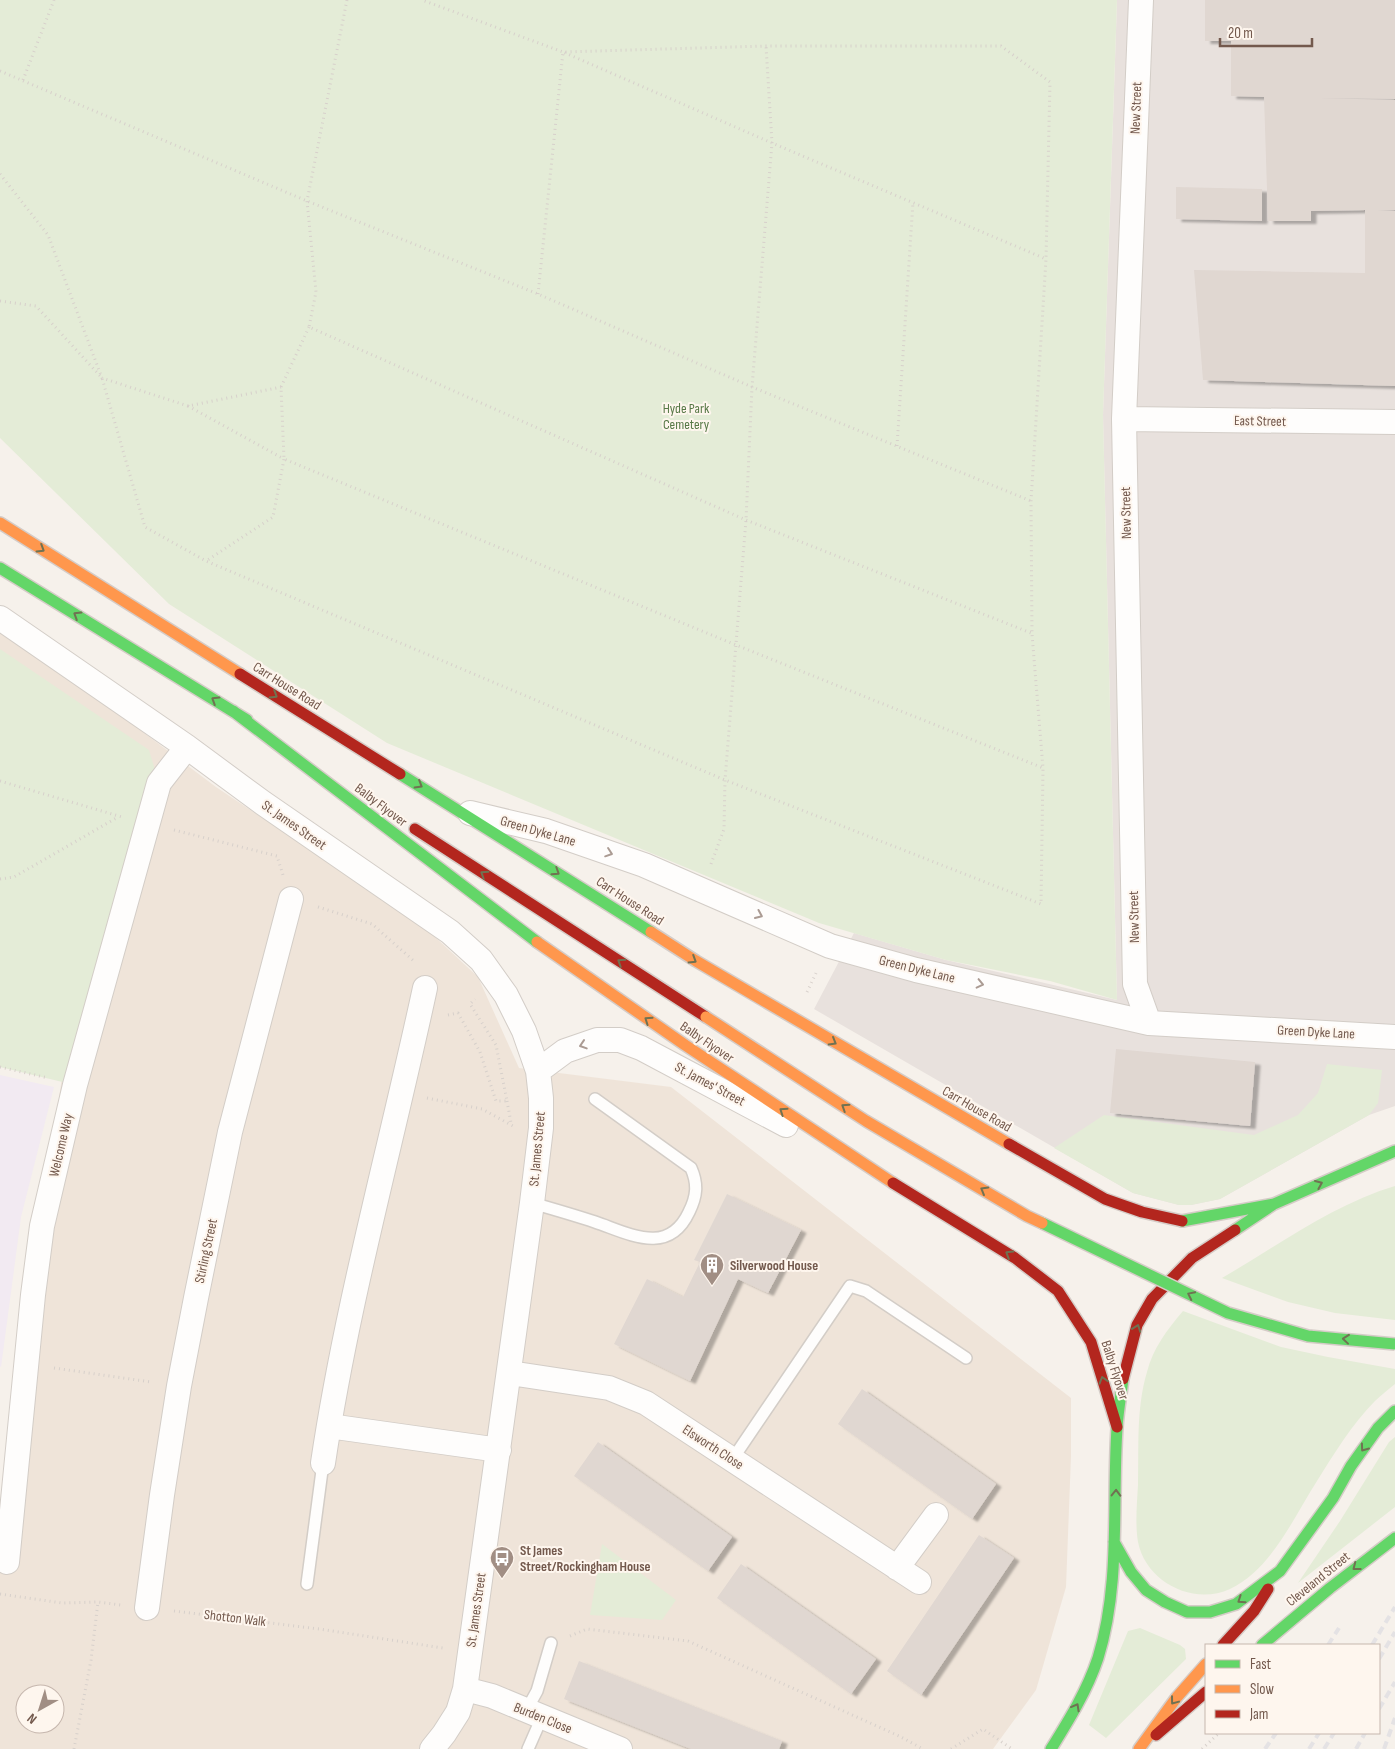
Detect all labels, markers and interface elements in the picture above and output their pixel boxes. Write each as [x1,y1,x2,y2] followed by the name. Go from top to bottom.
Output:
[1220,15,1312,47] scale bar
[1228,24,1253,43] text: 20 m
[1127,82,1145,134] street label: New Street
[663,400,710,433] park label: Hyde Park Cemetery
[1234,412,1286,430] street label: East Street
[1117,487,1135,539] street label: New Street
[36,543,45,552] one-way arrow
[73,612,82,622] one-way arrow
[250,658,324,714] street label: Carr House Road
[269,689,278,698] one-way arrow
[212,697,221,707] one-way arrow
[413,779,422,789] one-way arrow
[351,780,411,830] street label: Balby Flyover
[258,797,330,853] street label: St. James Street
[498,812,578,850] street label: Green Dyke Lane
[604,847,613,857] one-way arrow
[551,866,560,875] one-way arrow
[481,871,490,880] one-way arrow
[593,873,667,929] street label: Carr House Road
[1125,891,1143,943] street label: New Street
[754,909,763,920] one-way arrow
[877,951,957,987] street label: Green Dyke Lane
[688,953,697,963] one-way arrow
[617,959,626,968] one-way arrow
[976,978,985,989] one-way arrow
[644,1017,654,1026] one-way arrow
[677,1018,737,1066] street label: Balby Flyover
[1277,1021,1355,1043] street label: Green Dyke Lane
[828,1035,837,1045] one-way arrow
[579,1039,588,1049] one-way arrow
[672,1058,748,1110] street label: St. James' Street
[939,1082,1015,1136] street label: Carr House Road
[841,1104,850,1113] one-way arrow
[779,1108,788,1117] one-way arrow
[45,1111,77,1178] street label: Welcome Way
[525,1111,549,1187] street label: St. James Street
[1314,1180,1323,1191] one-way arrow
[980,1187,989,1197] one-way arrow
[191,1217,221,1285] street label: Stirling Street
[1005,1250,1014,1260] one-way arrow
[699,1252,725,1286] building icon: Silverwood House
[730,1257,818,1274] place label: Silverwood House
[1187,1291,1196,1301] one-way arrow
[1131,1324,1141,1333] one-way arrow
[1342,1334,1350,1345] one-way arrow
[1097,1338,1133,1402] street label: Balby Flyover
[1099,1376,1109,1385] one-way arrow
[679,1421,747,1473] street label: Elsworth Close
[1361,1442,1370,1452] one-way arrow
[1110,1489,1121,1497] one-way arrow
[520,1542,651,1575] place label: St James Street/Rockingham House
[489,1545,515,1579] bus stop icon: St James Street/Rockingham House
[1283,1548,1353,1610] street label: Cleveland Street
[1353,1562,1362,1570] one-way arrow
[462,1572,490,1648] street label: St. James Street
[1237,1594,1246,1603] one-way arrow
[203,1606,268,1630] street label: Shotton Walk
[1205,1644,1380,1734] legend
[1250,1655,1272,1674] text: Fast
[1250,1680,1274,1699] text: Slow
[15,1684,65,1734] north arrow
[1171,1695,1180,1705] one-way arrow
[511,1699,575,1737] street label: Burden Close
[1070,1703,1080,1712] one-way arrow
[1249,1705,1268,1724] text: Jam
[24,1710,40,1728] text: N

